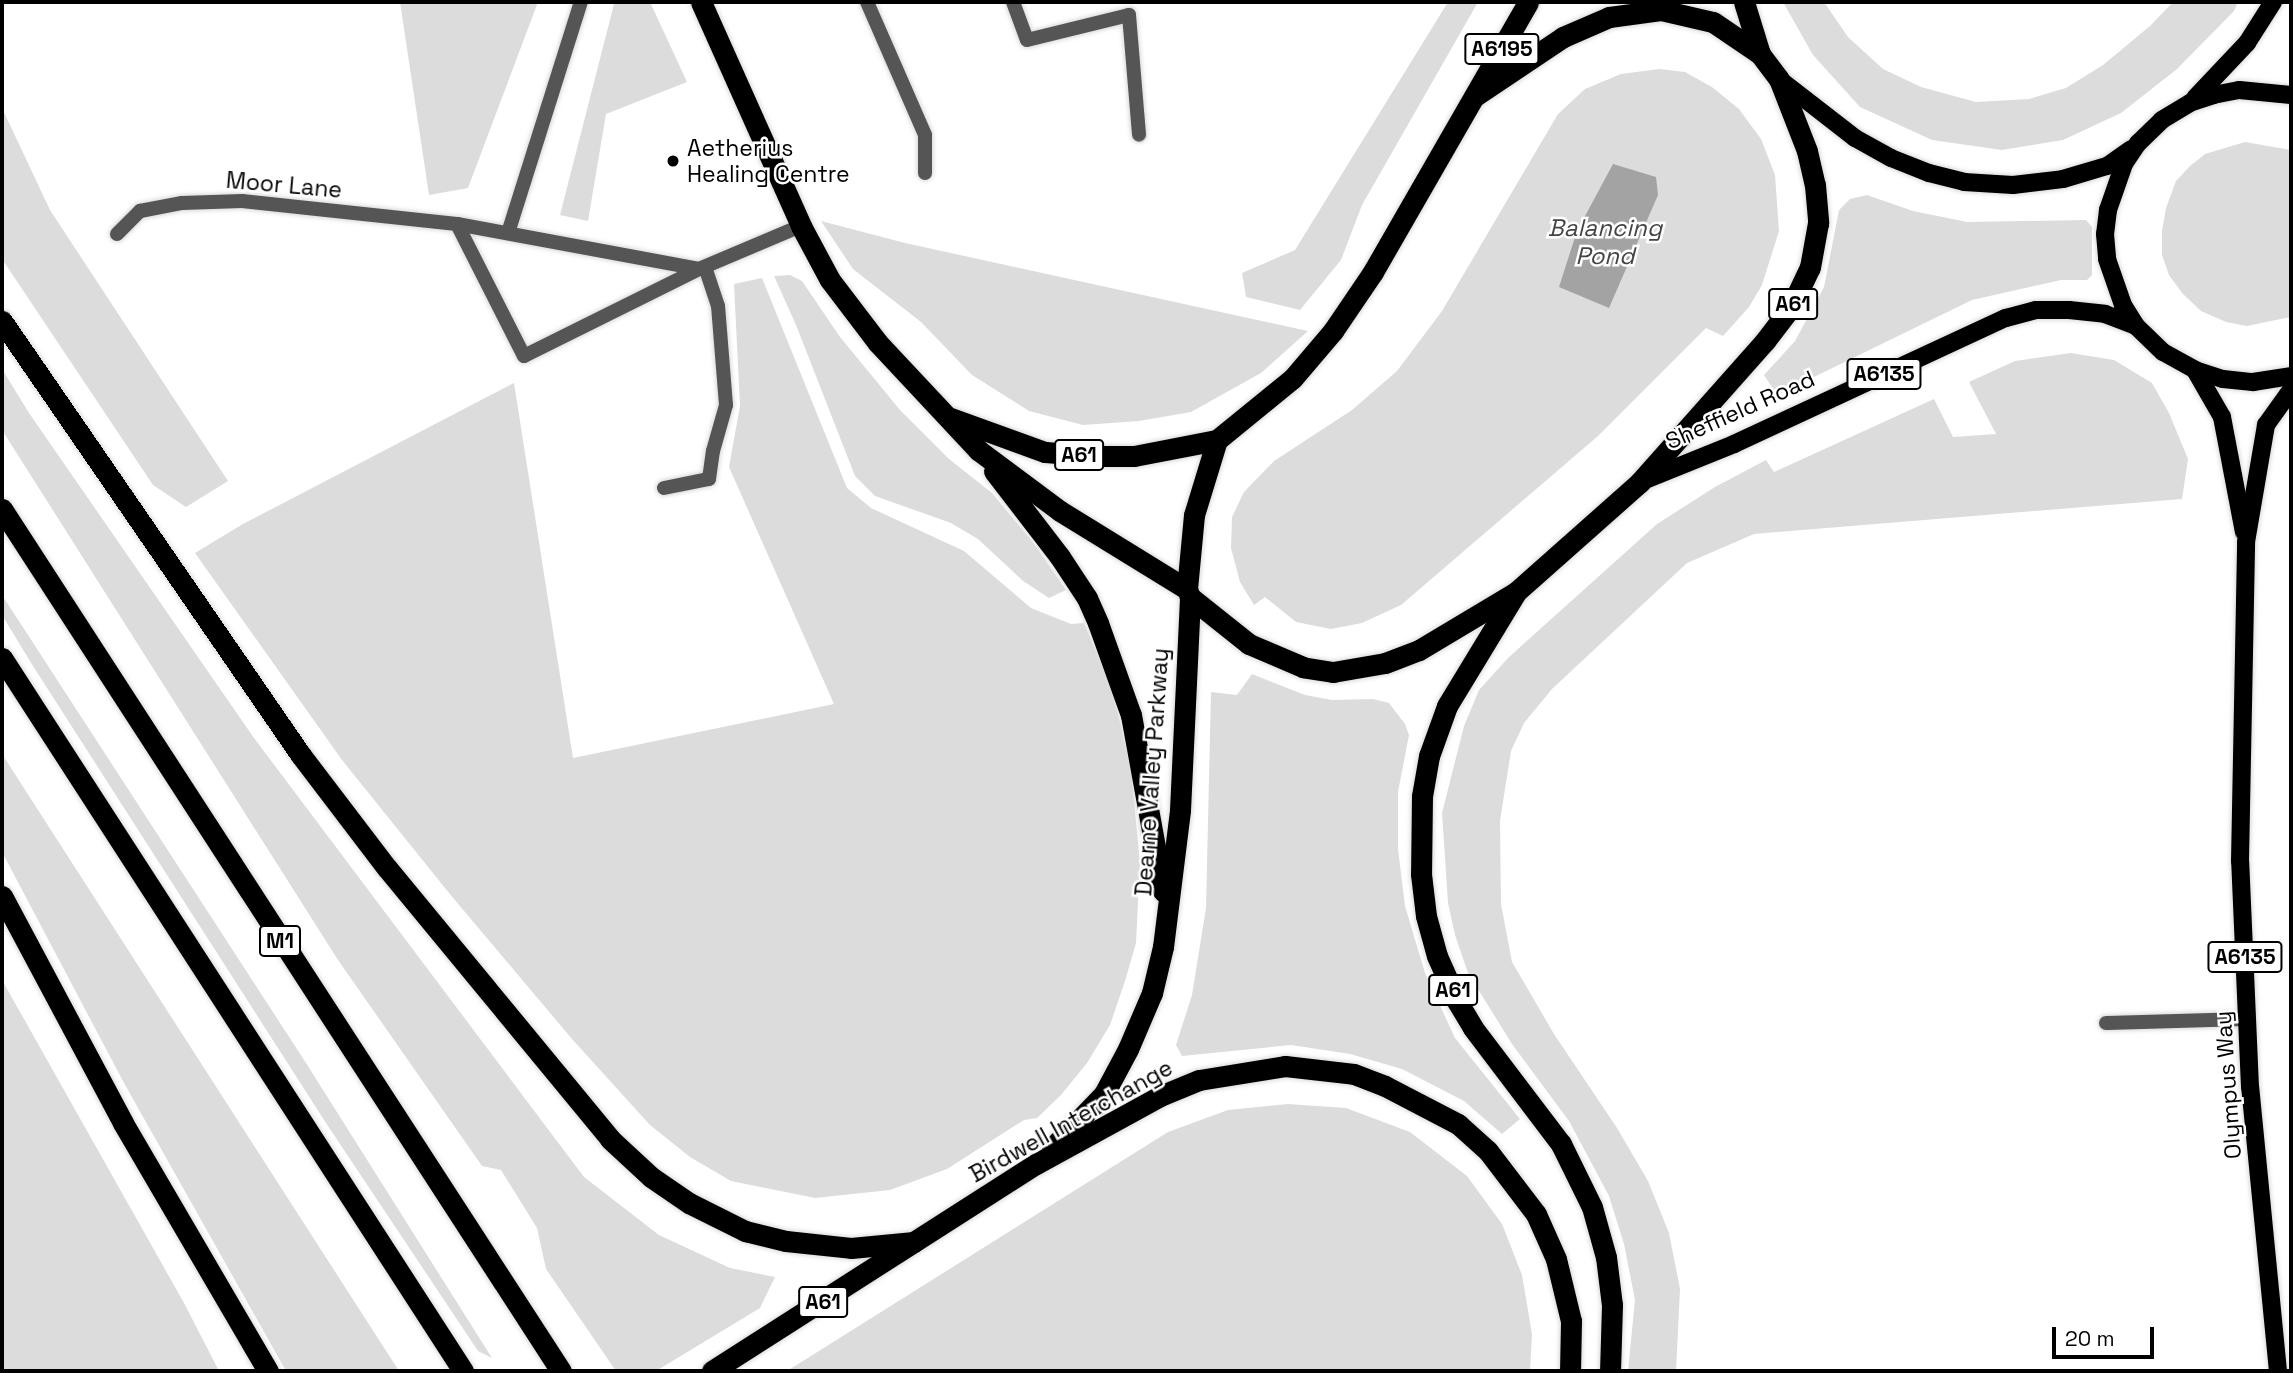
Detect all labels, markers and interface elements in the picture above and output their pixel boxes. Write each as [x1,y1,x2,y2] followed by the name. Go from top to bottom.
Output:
[1464,32,1540,66] road number: A6195
[687,134,850,188] place label: Aetherius Healing Centre
[665,153,681,169] marker: Aetherius Healing Centre
[225,166,343,204] street label: Moor Lane
[1548,214,1662,270] water label: Balancing Pond
[1767,286,1819,322] road number: A61
[1846,356,1923,392] road number: A6135
[1661,365,1819,455] street label: Sheffield Road
[1053,438,1105,472] road number: A61
[1130,647,1174,897] street label: Dearne Valley Parkway
[257,923,303,958] road number: M1
[2206,940,2284,974] road number: A6135
[1427,972,1479,1007] road number: A61
[2209,1010,2247,1160] street label: Olympus Way
[965,1054,1177,1188] street label: Birdwell Interchange
[797,1284,849,1320] road number: A61
[2055,1314,2156,1358] scale bar
[2065,1325,2115,1352] text: 20 m

